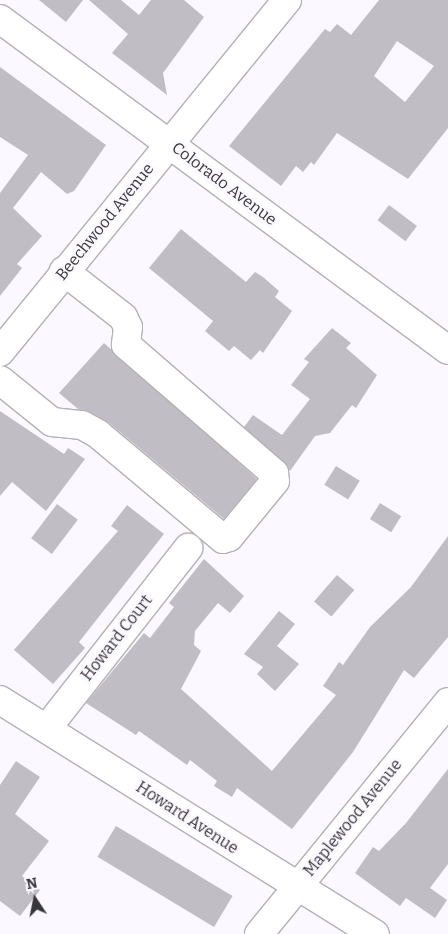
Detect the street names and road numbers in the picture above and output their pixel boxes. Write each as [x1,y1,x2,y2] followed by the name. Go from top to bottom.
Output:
[168,138,280,230] street label: Colorado Avenue
[52,160,158,284] street label: Beechwood Avenue
[77,591,157,685] street label: Howard Court
[300,756,406,880] street label: Maplewood Avenue
[132,778,242,858] street label: Howard Avenue

